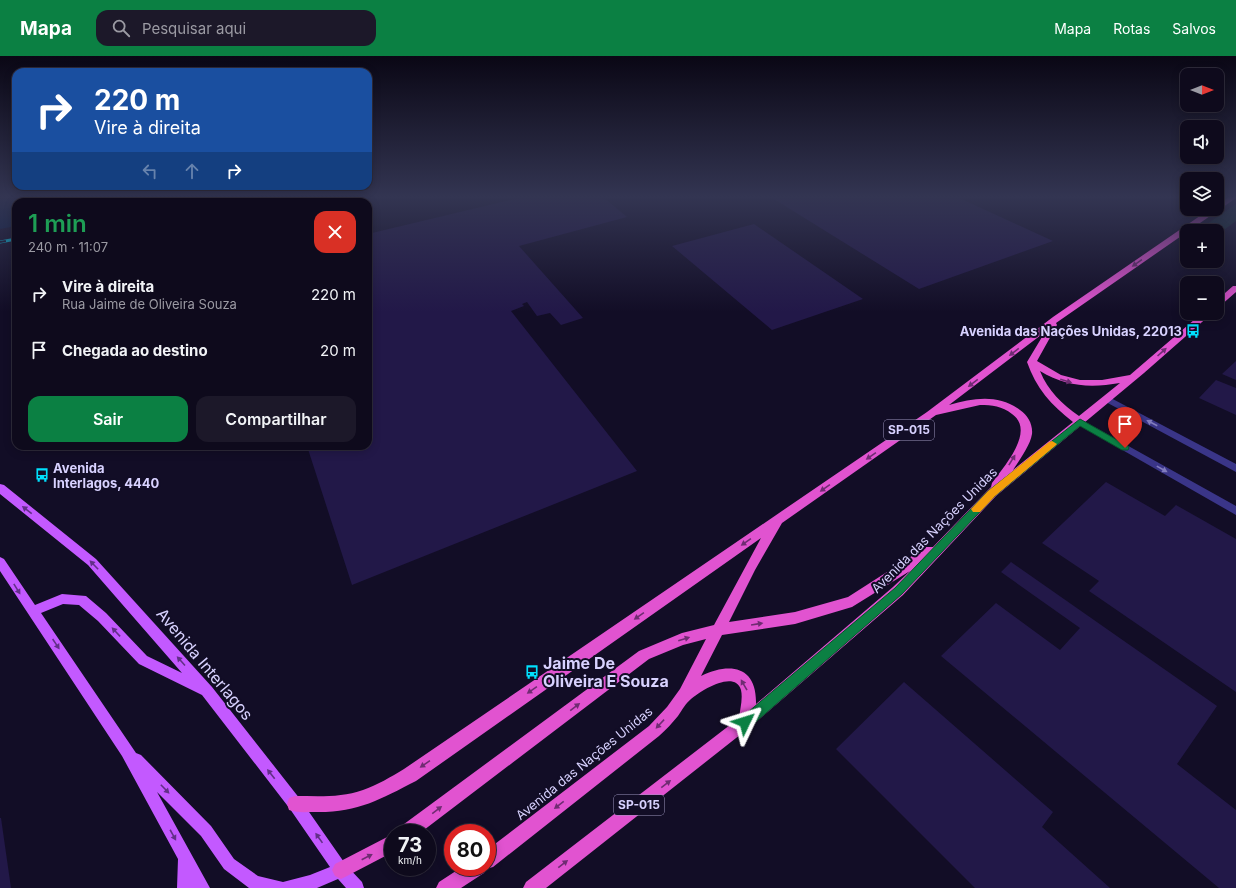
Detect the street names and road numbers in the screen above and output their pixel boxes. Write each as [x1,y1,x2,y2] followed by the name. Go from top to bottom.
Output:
[884,420,934,440] road number: SP-015
[868,464,1000,596] street label: Avenida das Nações Unidas
[152,604,258,724] street label: Avenida Interlagos
[512,703,656,823] street label: Avenida das Nações Unidas
[614,795,664,815] road number: SP-015

